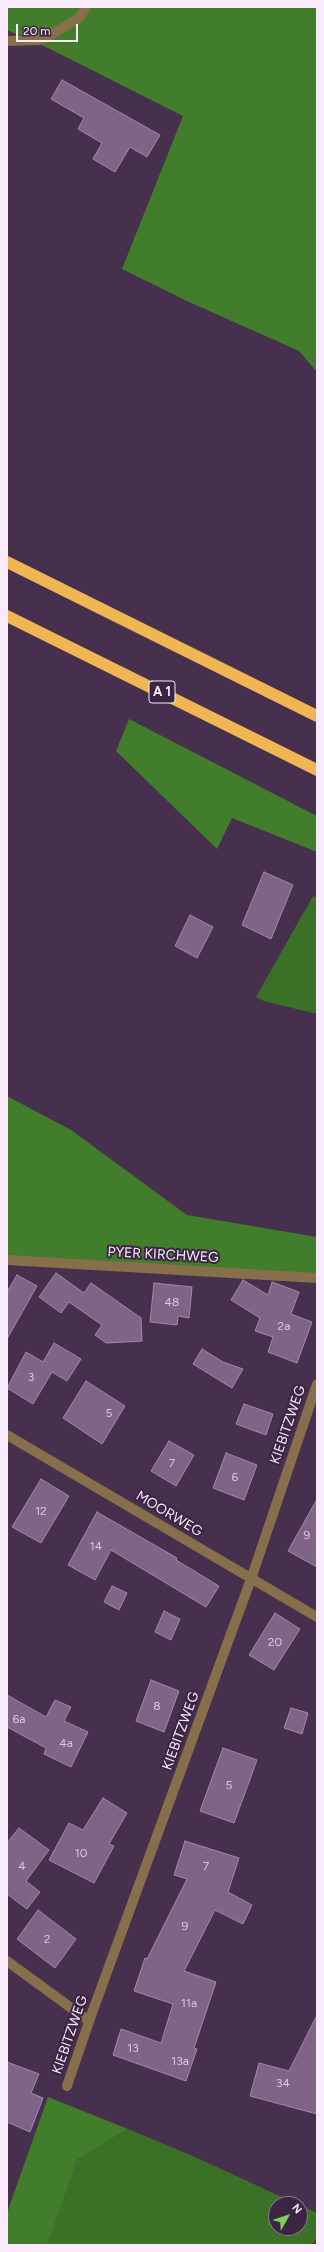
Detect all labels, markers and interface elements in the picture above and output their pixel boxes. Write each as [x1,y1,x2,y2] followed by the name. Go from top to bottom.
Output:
[18,16,80,42] scale bar
[23,24,51,38] text: 20 m
[149,681,175,703] road number: A 1
[107,1244,219,1266] street label: PYER KIRCHWEG
[165,1295,179,1309] house number: 48
[278,1319,290,1333] house number: 2a
[28,1370,34,1384] house number: 3
[267,1383,309,1467] street label: KIEBITZWEG
[106,1406,112,1420] house number: 5
[169,1456,175,1470] house number: 7
[232,1470,238,1484] house number: 6
[133,1488,205,1540] street label: MOORWEG
[35,1504,47,1518] house number: 12
[304,1528,310,1542] house number: 9
[90,1539,102,1553] house number: 14
[268,1635,282,1649] house number: 20
[159,1690,203,1772] street label: KIEBITZWEG
[153,1699,161,1713] house number: 8
[13,1712,25,1726] house number: 6a
[59,1736,73,1750] house number: 4a
[226,1778,232,1792] house number: 5
[75,1846,87,1860] house number: 10
[18,1859,26,1873] house number: 4
[203,1859,209,1873] house number: 7
[182,1919,188,1933] house number: 9
[44,1932,50,1946] house number: 2
[49,1993,91,2077] street label: KIEBITZWEG
[181,1996,197,2010] house number: 11a
[127,2041,139,2055] house number: 13
[171,2054,189,2068] house number: 13a
[276,2076,290,2090] house number: 34
[268,2196,308,2236] north arrow
[289,2201,305,2216] text: N

